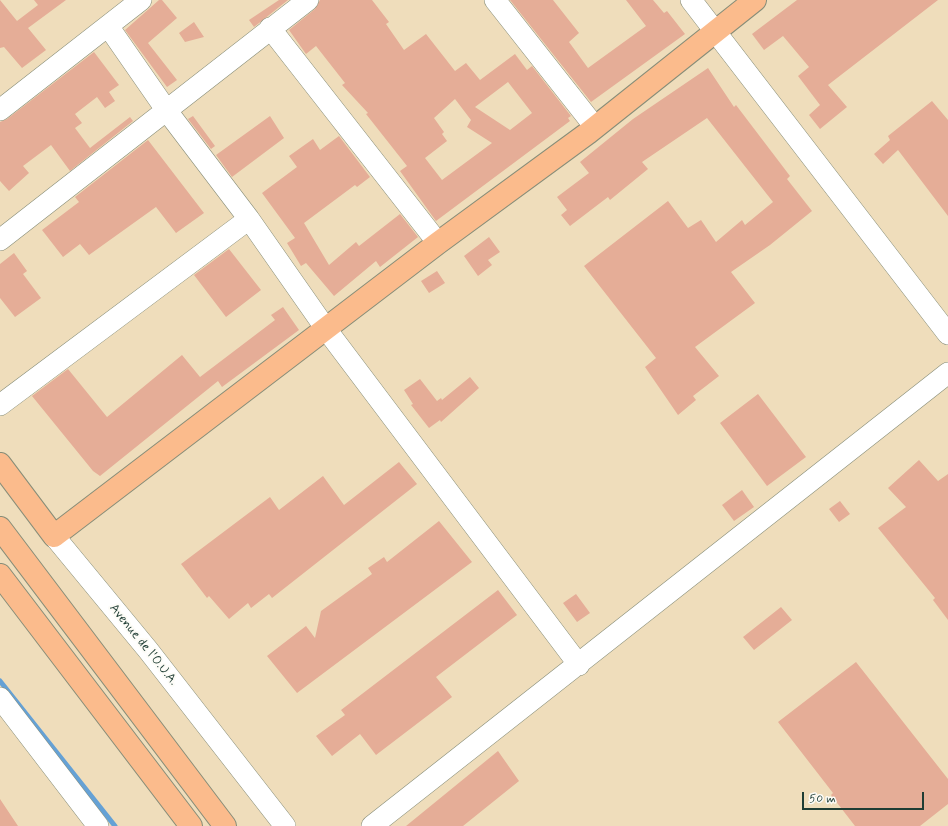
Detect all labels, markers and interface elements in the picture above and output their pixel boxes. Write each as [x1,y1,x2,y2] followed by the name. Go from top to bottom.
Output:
[105,601,181,689] street label: Avenue de l'O.U.A.
[804,784,926,810] scale bar
[809,791,836,807] text: 50 m

